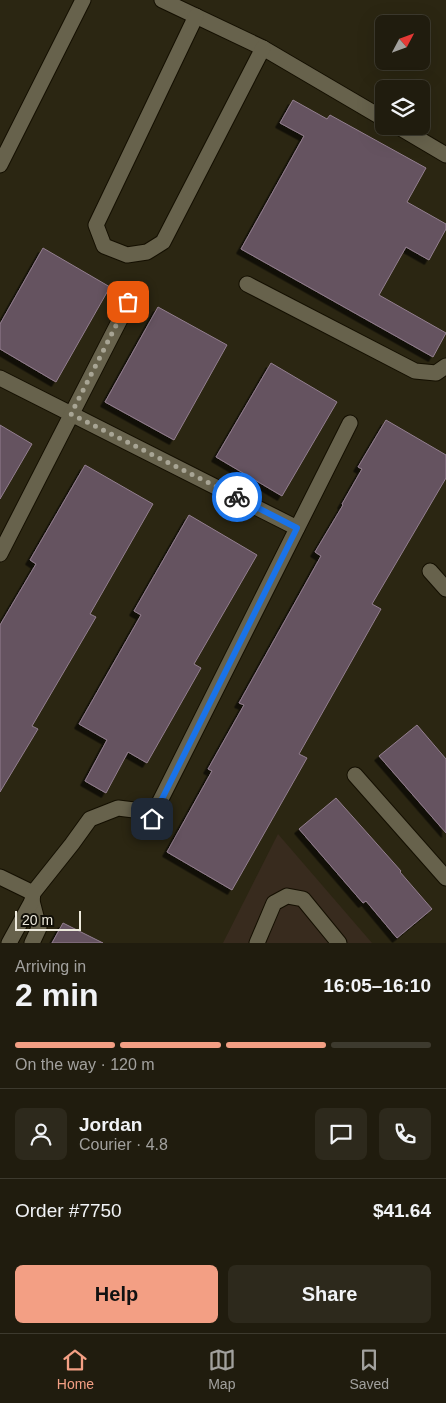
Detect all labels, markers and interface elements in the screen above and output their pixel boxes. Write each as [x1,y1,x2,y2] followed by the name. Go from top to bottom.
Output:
[375,15,430,70] north arrow
[375,15,430,135] map controls
[375,80,430,135] button: layers
[107,281,149,323] pin
[114,288,142,316] icon: bag
[212,472,262,522] courier
[223,483,251,511] icon: bike
[131,798,173,840] pin
[138,805,166,833] icon: home
[15,908,81,931] scale bar
[22,912,53,928] text: 20 m
[15,958,86,975] text: Arriving in
[323,975,431,996] text: 16:05–16:10
[15,977,99,1013] text: 2 min
[15,1056,155,1073] text: On the way · 120 m
[15,1108,67,1160] button: person
[315,1108,367,1160] button: chat
[379,1108,431,1160] button: phone
[79,1114,142,1135] text: Jordan
[79,1136,168,1153] text: Courier · 4.8
[15,1200,122,1221] text: Order #7750
[373,1200,431,1221] text: $41.64
[15,1265,218,1323] button: Help
[228,1265,431,1323] button: Share
[57,1346,94,1392] tab: Home
[208,1346,236,1392] tab: Map
[349,1346,389,1392] tab: Saved

